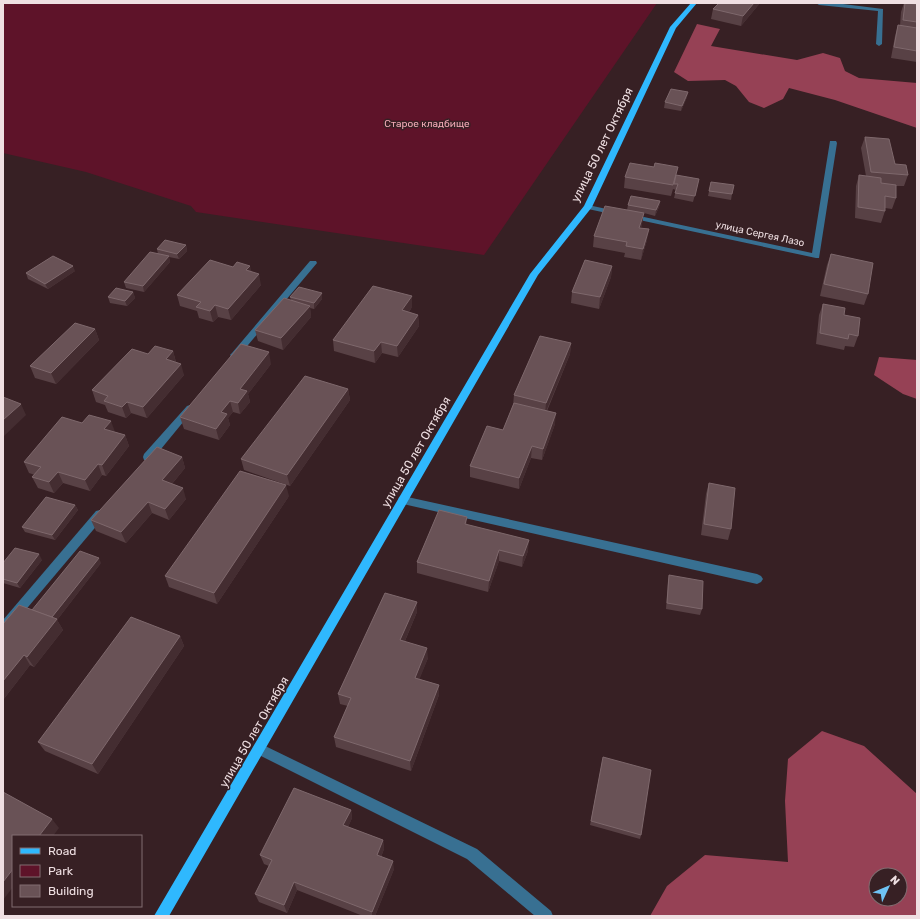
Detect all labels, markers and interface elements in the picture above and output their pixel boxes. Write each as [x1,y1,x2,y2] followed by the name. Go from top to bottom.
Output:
[568,85,636,205] street label: улица 50 лет Октября
[384,118,470,130] park label: Старое кладбище
[714,219,806,249] street label: улица Сергея Лазо
[378,394,454,510] street label: улица 50 лет Октября
[216,674,292,790] street label: улица 50 лет Октября
[12,835,142,907] legend
[48,844,76,858] text: Road
[48,864,74,878] text: Park
[868,867,908,907] north arrow
[887,873,902,888] text: N
[48,884,94,898] text: Building

